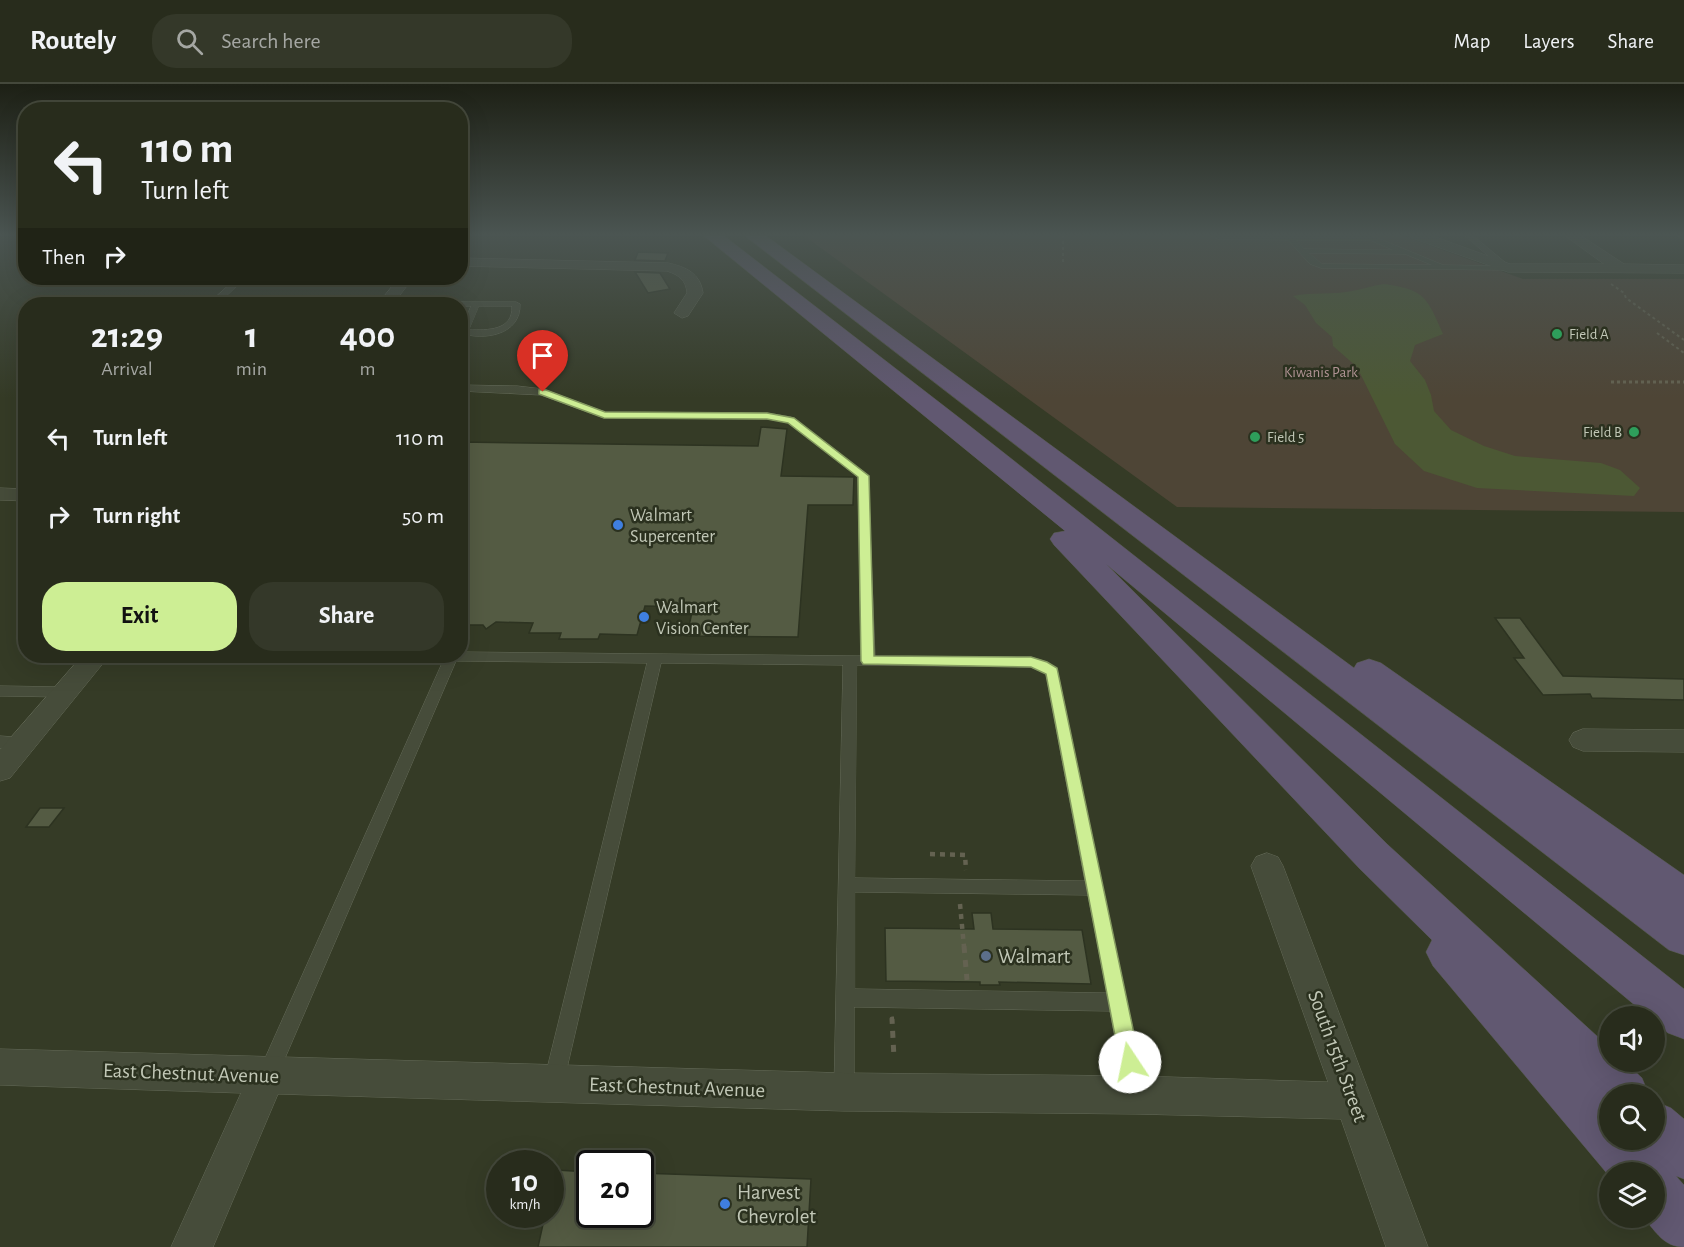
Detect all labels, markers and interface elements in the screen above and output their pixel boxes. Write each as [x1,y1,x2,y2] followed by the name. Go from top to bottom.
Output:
[152,14,572,68] search box
[173,25,206,58] icon: search
[30,27,116,55] text: Routely
[221,30,321,52] text: Search here
[1454,31,1490,52] text: Map
[1523,31,1574,52] text: Layers
[1607,31,1654,52] text: Share
[42,126,120,204] icon: left
[141,128,233,170] text: 110 m
[141,177,229,204] text: Turn left
[98,240,131,273] icon: right
[42,246,86,268] text: Then
[91,318,163,354] text: 21:29
[245,318,258,354] text: 1
[340,318,395,354] text: 400
[1550,327,1564,341] marker: Field A
[1569,327,1609,342] place label: Field A
[517,330,568,392] pin
[526,339,559,372] icon: arrive
[101,359,153,379] text: Arrival
[236,359,267,379] text: min
[360,359,376,379] text: m
[1284,365,1358,380] park label: Kiwanis Park
[42,422,75,455] icon: left
[1583,425,1622,440] place label: Field B
[1627,425,1641,439] marker: Field B
[93,427,167,449] text: Turn left
[396,427,444,449] text: 110 m
[1248,430,1262,444] marker: Field 5
[1267,430,1304,445] place label: Field 5
[42,500,75,533] icon: right
[93,505,180,527] text: Turn right
[402,505,444,527] text: 50 m
[630,507,715,546] place label: Walmart Supercenter
[611,518,625,532] marker: Walmart Supercenter
[42,582,237,651] button: Exit
[249,582,444,651] button: Share
[656,599,749,638] place label: Walmart Vision Center
[637,610,651,624] marker: Walmart Vision Center
[998,946,1071,967] place label: Walmart
[979,949,993,963] marker: Walmart
[1304,988,1371,1125] street label: South 15th Street
[1599,1006,1665,1228] map controls
[1599,1006,1665,1072] button: sound
[1098,1030,1162,1094] position arrow
[103,1060,279,1087] street label: East Chestnut Avenue
[589,1074,765,1101] street label: East Chestnut Avenue
[1599,1084,1665,1150] button: search
[576,1150,654,1228] speed limit sign: 20
[1599,1162,1665,1228] button: layers
[512,1167,538,1197] text: 10
[737,1182,816,1227] place label: Harvest Chevrolet
[510,1197,540,1212] text: km/h
[718,1197,732,1211] marker: Harvest Chevrolet

